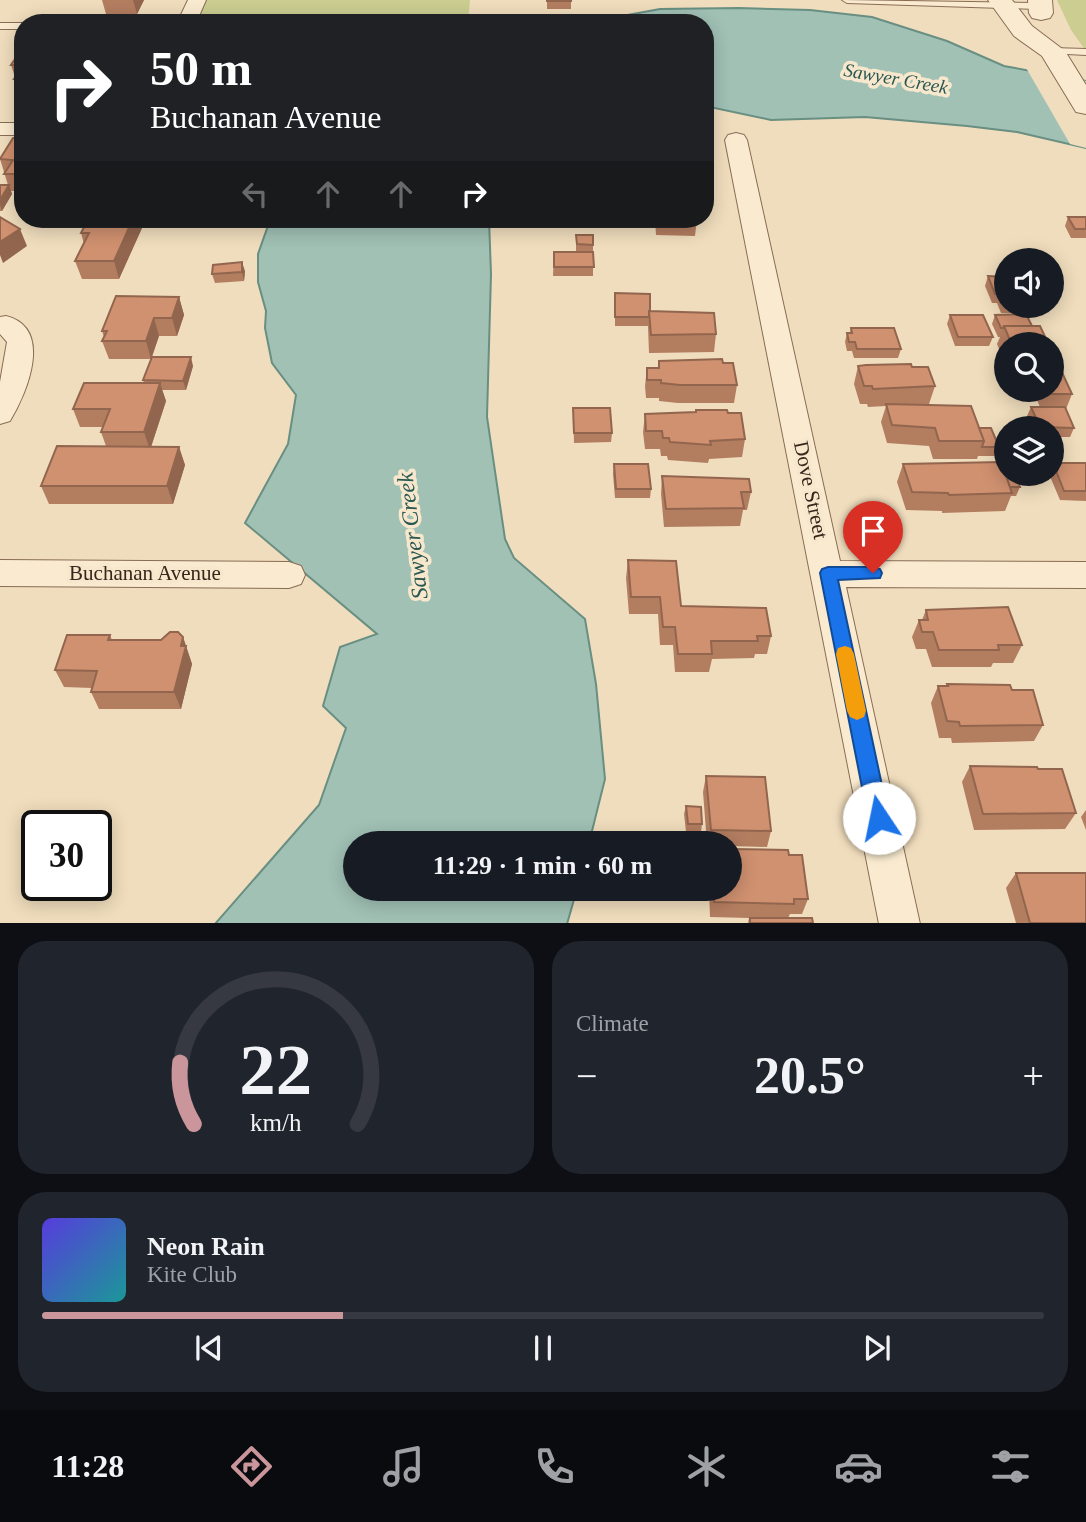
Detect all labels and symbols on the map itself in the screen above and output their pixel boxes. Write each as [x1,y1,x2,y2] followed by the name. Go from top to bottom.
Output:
[842,59,950,98] water label: Sawyer Creek
[789,439,833,541] street label: Dove Street
[392,470,433,601] water label: Sawyer Creek
[843,501,903,573] pin
[69,561,221,585] street label: Buchanan Avenue
[842,781,916,855] position arrow
[21,810,112,901] speed limit sign: 30

